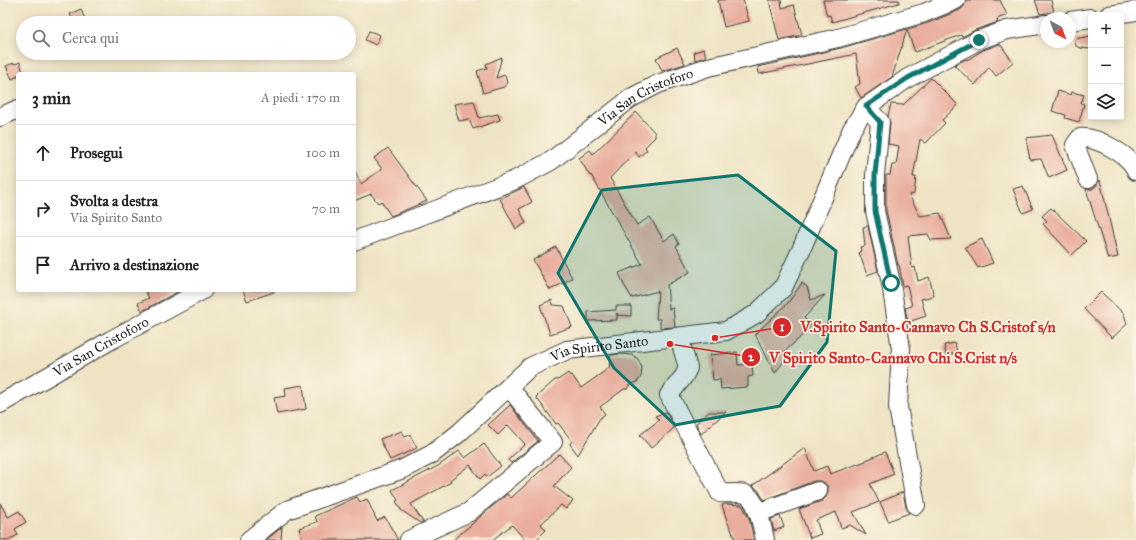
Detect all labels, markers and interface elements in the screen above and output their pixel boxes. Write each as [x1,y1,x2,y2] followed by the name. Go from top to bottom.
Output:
[1040,12,1076,48] north arrow
[1088,12,1124,120] map controls
[1088,12,1124,48] button: +
[16,16,356,60] search box
[30,27,52,49] icon: search
[62,29,119,47] text: Cerca qui
[970,31,988,49] route end
[1088,48,1124,84] button: −
[594,65,695,131] street label: Via San Cristoforo
[1088,84,1124,120] button: layers
[32,88,71,109] text: 3 min
[261,90,340,106] text: A piedi · 170 m
[32,142,54,164] icon: ahead
[70,144,123,162] text: Prosegui
[306,145,340,161] text: 100 m
[70,192,158,210] text: Svolta a destra
[32,198,54,220] icon: right
[312,201,340,217] text: 70 m
[70,210,162,226] text: Via Spirito Santo
[32,254,54,276] icon: arrive
[70,256,199,274] text: Arrivo a destinazione
[882,274,900,292] route start
[49,313,152,381] street label: Via San Cristoforo
[772,313,1064,340] callout: V.Spirito Santo-Cannavo Ch S.Cristof s/n
[799,318,1057,337] text: V.Spirito Santo-Cannavo Ch S.Cristof s/n
[780,320,785,334] text: 1
[547,332,649,366] street label: Via Spirito Santo
[741,344,1025,371] callout: V Spirito Santo-Cannavo Chi S.Crist n/s
[768,349,1017,368] text: V Spirito Santo-Cannavo Chi S.Crist n/s
[748,350,755,364] text: 2

